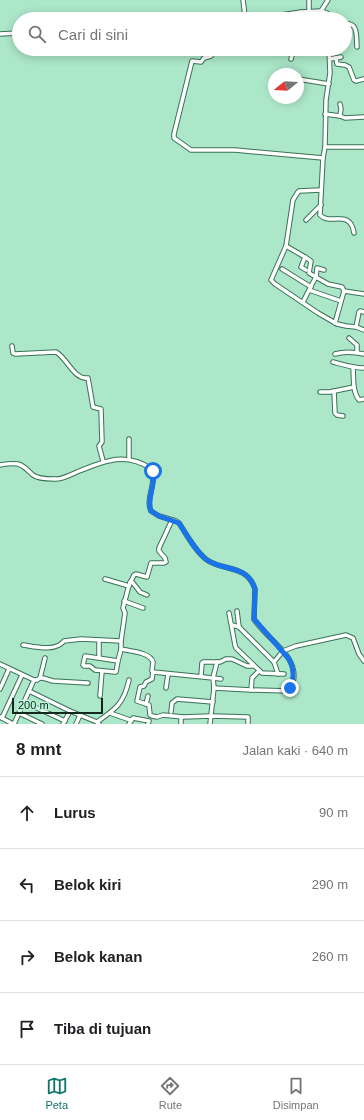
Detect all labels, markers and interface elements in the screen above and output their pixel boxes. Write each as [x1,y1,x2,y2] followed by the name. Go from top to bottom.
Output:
[12,12,352,56] search box
[26,23,48,45] icon: search
[58,26,128,43] text: Cari di sini
[268,68,304,104] north arrow
[144,462,162,480] route start
[281,679,299,697] route end
[12,696,103,715] scale bar
[18,699,49,711] text: 200 m
[16,740,61,759] text: 8 mnt
[243,743,348,758] text: Jalan kaki · 640 m
[16,802,38,824] icon: ahead
[54,804,96,821] text: Lurus
[319,805,348,820] text: 90 m
[16,874,38,896] icon: left
[54,876,122,893] text: Belok kiri
[312,877,348,892] text: 290 m
[16,946,38,968] icon: right
[54,948,142,965] text: Belok kanan
[312,949,348,964] text: 260 m
[16,1018,38,1040] icon: arrive
[54,1020,151,1037] text: Tiba di tujuan
[45,1075,68,1111] tab: Peta
[159,1075,182,1111] tab: Rute
[273,1075,319,1111] tab: Disimpan

